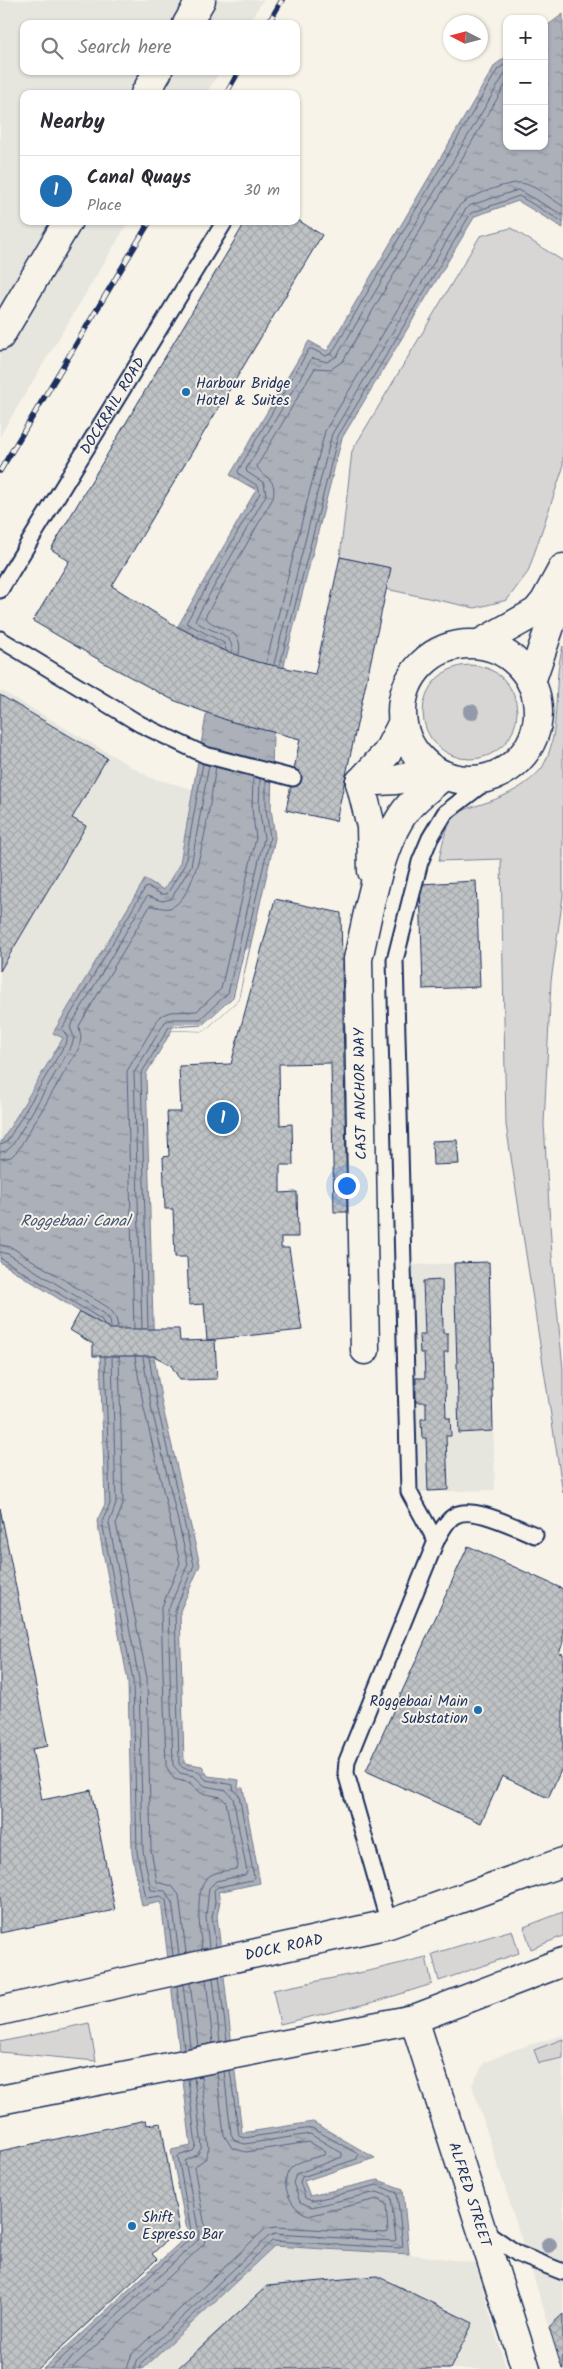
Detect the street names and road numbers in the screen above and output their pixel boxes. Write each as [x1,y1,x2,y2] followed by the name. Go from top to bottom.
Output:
[74,352,152,459] street label: DOCKRAIL ROAD
[348,1026,374,1160] street label: CAST ANCHOR WAY
[243,1928,326,1968] street label: DOCK ROAD
[441,2139,498,2252] street label: ALFRED STREET

